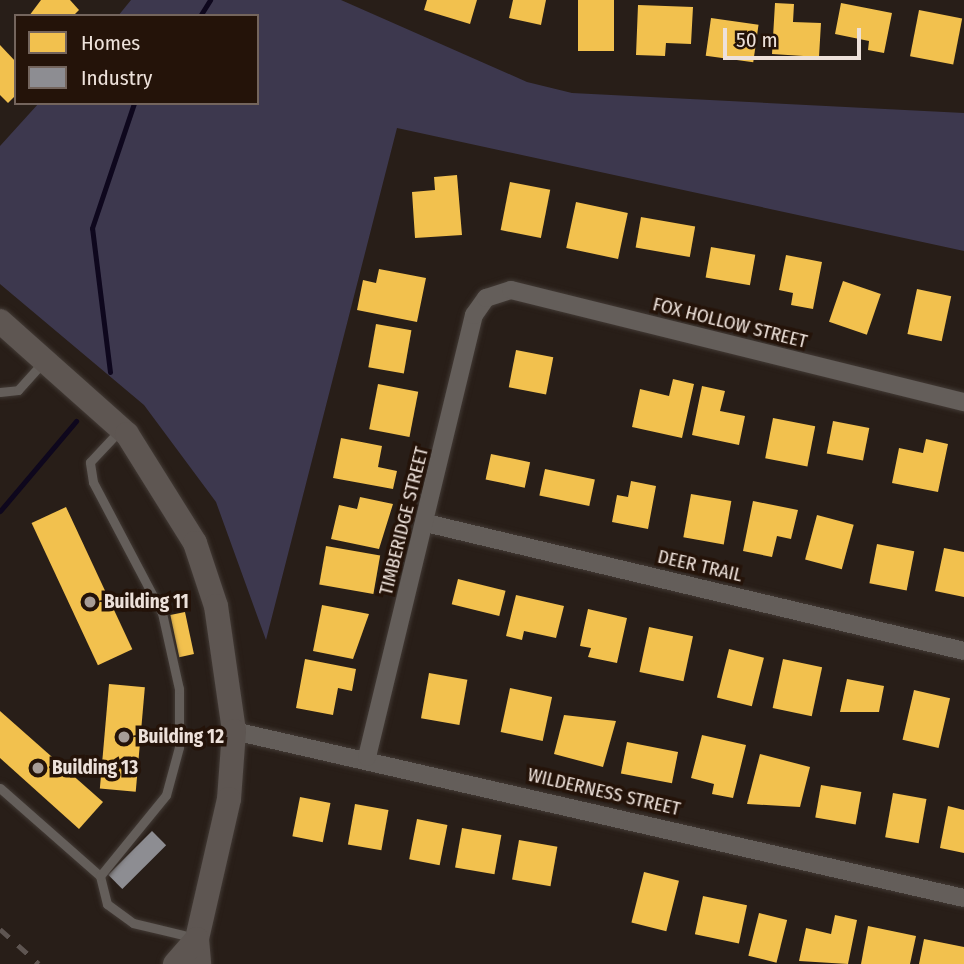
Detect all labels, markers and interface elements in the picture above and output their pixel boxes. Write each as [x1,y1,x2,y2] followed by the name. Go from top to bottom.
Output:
[14,14,259,105] legend
[726,14,864,58] scale bar
[736,27,778,53] text: 50 m
[81,30,140,56] text: Homes
[81,65,152,91] text: Industry
[650,293,810,353] street label: FOX HOLLOW STREET
[375,444,433,598] street label: TIMBERIDGE STREET
[655,545,745,587] street label: DEER TRAIL
[104,591,189,613] place label: Building 11
[82,594,98,610] marker: Building 11
[138,726,224,748] place label: Building 12
[116,729,132,745] marker: Building 12
[52,757,138,779] place label: Building 13
[30,760,46,776] marker: Building 13
[525,763,683,821] street label: WILDERNESS STREET

